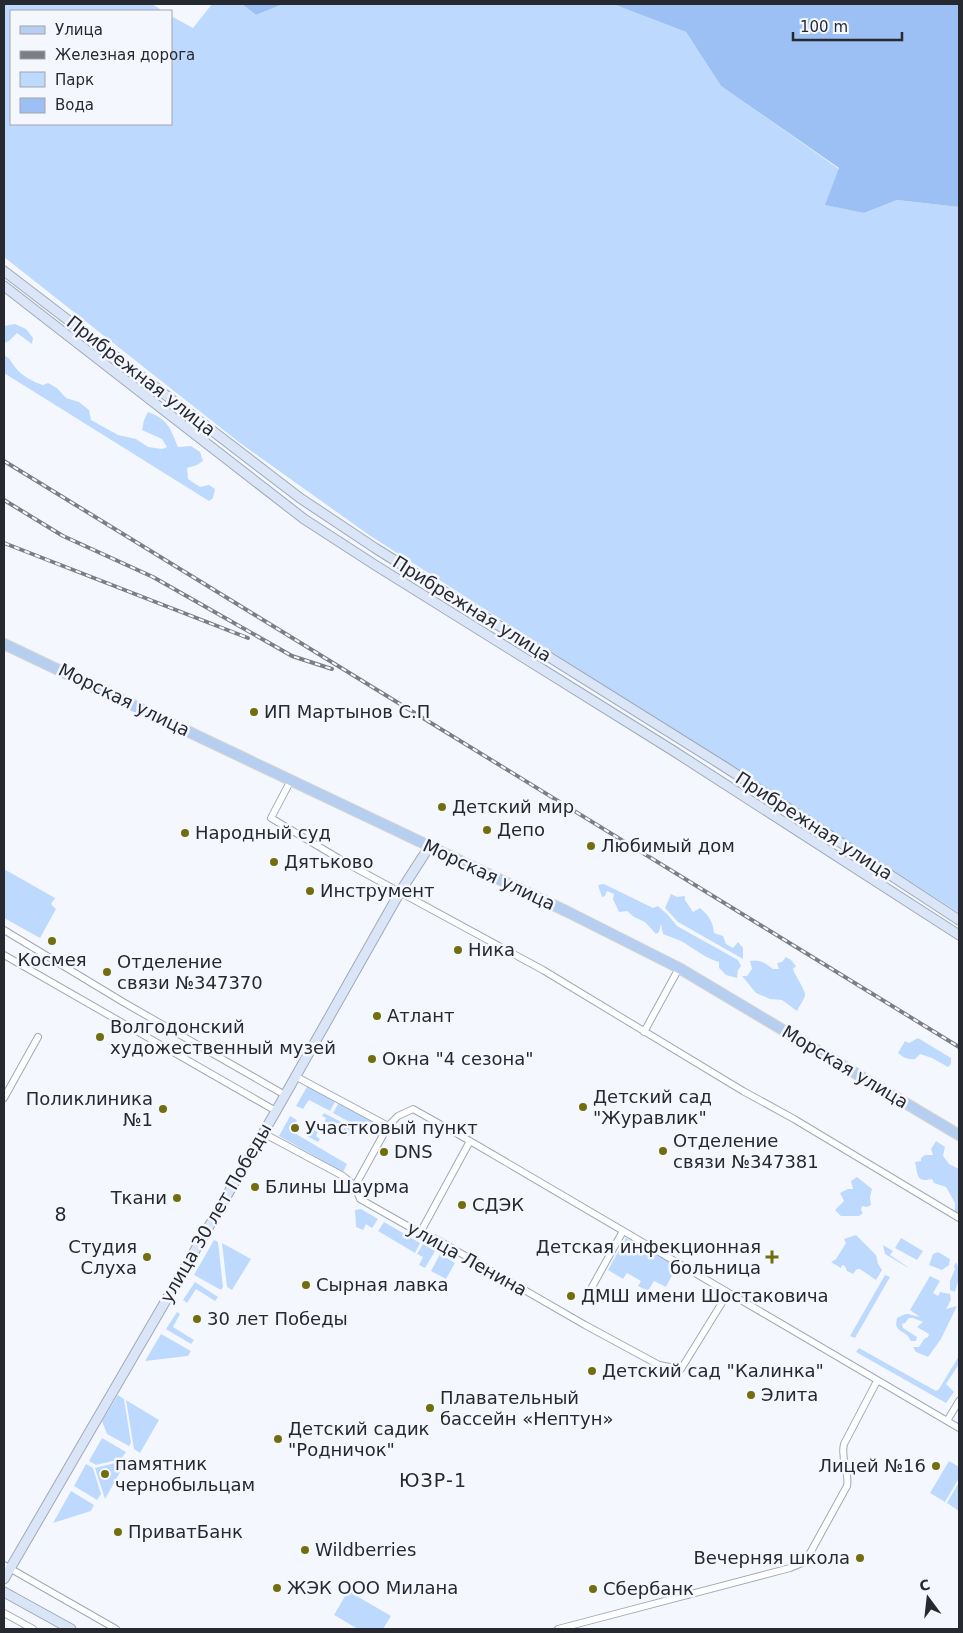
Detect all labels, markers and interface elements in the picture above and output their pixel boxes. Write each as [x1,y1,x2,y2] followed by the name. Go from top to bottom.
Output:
[10,10,172,125] legend
[793,10,902,42] scale bar
[800,18,848,36] text: 100 m
[55,21,103,39] text: Улица
[55,46,195,64] text: Железная дорога
[55,71,94,89] text: Парк
[55,96,94,114] text: Вода
[63,311,220,440] street label: Прибрежная улица
[389,551,555,666] street label: Прибрежная улица
[55,659,193,740] street label: Морская улица
[264,701,430,722] place label: ИП Мартынов С.П
[248,706,260,718] marker: ИП Мартынов С.П
[732,767,897,884] street label: Прибрежная улица
[452,796,574,817] place label: Детский мир
[436,801,448,813] marker: Детский мир
[497,819,545,840] place label: Депо
[195,822,331,843] place label: Народный суд
[481,824,493,836] marker: Депо
[179,827,191,839] marker: Народный суд
[420,835,559,914] street label: Морская улица
[601,835,735,856] place label: Любимый дом
[585,840,597,852] marker: Любимый дом
[284,851,374,872] place label: Дятьково
[268,856,280,868] marker: Дятьково
[320,880,435,901] place label: Инструмент
[304,885,316,897] marker: Инструмент
[46,935,58,947] marker: Космея
[468,939,515,960] place label: Ника
[452,944,464,956] marker: Ника
[17,949,87,970] place label: Космея
[117,951,263,993] place label: Отделение связи №347370
[101,966,113,978] marker: Отделение связи №347370
[387,1005,455,1026] place label: Атлант
[371,1010,383,1022] marker: Атлант
[110,1016,336,1058] place label: Волгодонский художественный музей
[778,1021,912,1113] street label: Морская улица
[94,1031,106,1043] marker: Волгодонский художественный музей
[382,1048,534,1069] place label: Окна "4 сезона"
[366,1053,378,1065] marker: Окна "4 сезона"
[593,1086,712,1128] place label: Детский сад "Журавлик"
[26,1088,153,1130] place label: Поликлиника №1
[577,1101,589,1113] marker: Детский сад "Журавлик"
[157,1103,169,1115] marker: Поликлиника №1
[305,1117,478,1138] place label: Участковый пункт
[156,1119,276,1306] street label: улица 30 лет Победы
[289,1122,301,1134] marker: Участковый пункт
[673,1130,819,1172] place label: Отделение связи №347381
[394,1141,433,1162] place label: DNS
[657,1145,669,1157] marker: Отделение связи №347381
[378,1146,390,1158] marker: DNS
[265,1176,409,1197] place label: Блины Шаурма
[249,1181,261,1193] marker: Блины Шаурма
[110,1187,167,1208] place label: Ткани
[171,1192,183,1204] marker: Ткани
[472,1194,524,1215] place label: СДЭК
[456,1199,468,1211] marker: СДЭК
[54,1203,68,1225] district label: 8
[404,1217,531,1300] street label: улица Ленина
[68,1236,137,1278] place label: Студия Слуха
[536,1236,761,1278] place label: Детская инфекционная больница
[765,1250,779,1264] marker: Детская инфекционная больница
[141,1251,153,1263] marker: Студия Слуха
[316,1274,449,1295] place label: Сырная лавка
[300,1279,312,1291] marker: Сырная лавка
[581,1285,829,1306] place label: ДМШ имени Шостаковича
[565,1290,577,1302] marker: ДМШ имени Шостаковича
[207,1308,348,1329] place label: 30 лет Победы
[191,1313,203,1325] marker: 30 лет Победы
[602,1360,824,1381] place label: Детский сад "Калинка"
[586,1365,598,1377] marker: Детский сад "Калинка"
[761,1384,818,1405] place label: Элита
[440,1387,614,1429] place label: Плавательный бассейн «Нептун»
[745,1389,757,1401] marker: Элита
[424,1402,436,1414] marker: Плавательный бассейн «Нептун»
[288,1418,430,1460] place label: Детский садик "Родничок"
[272,1433,284,1445] marker: Детский садик "Родничок"
[115,1453,255,1495] place label: памятник чернобыльцам
[818,1455,926,1476] place label: Лицей №16
[930,1460,942,1472] marker: Лицей №16
[99,1468,111,1480] marker: памятник чернобыльцам
[399,1469,467,1491] district label: ЮЗР-1
[128,1521,243,1542] place label: ПриватБанк
[112,1526,124,1538] marker: ПриватБанк
[315,1539,416,1560] place label: Wildberries
[299,1544,311,1556] marker: Wildberries
[693,1547,850,1568] place label: Вечерняя школа
[854,1552,866,1564] marker: Вечерняя школа
[903,1573,953,1623] north arrow
[918,1576,932,1595] text: С
[287,1577,458,1598] place label: ЖЭК ООО Милана
[603,1578,694,1599] place label: Сбербанк
[271,1582,283,1594] marker: ЖЭК ООО Милана
[587,1583,599,1595] marker: Сбербанк

